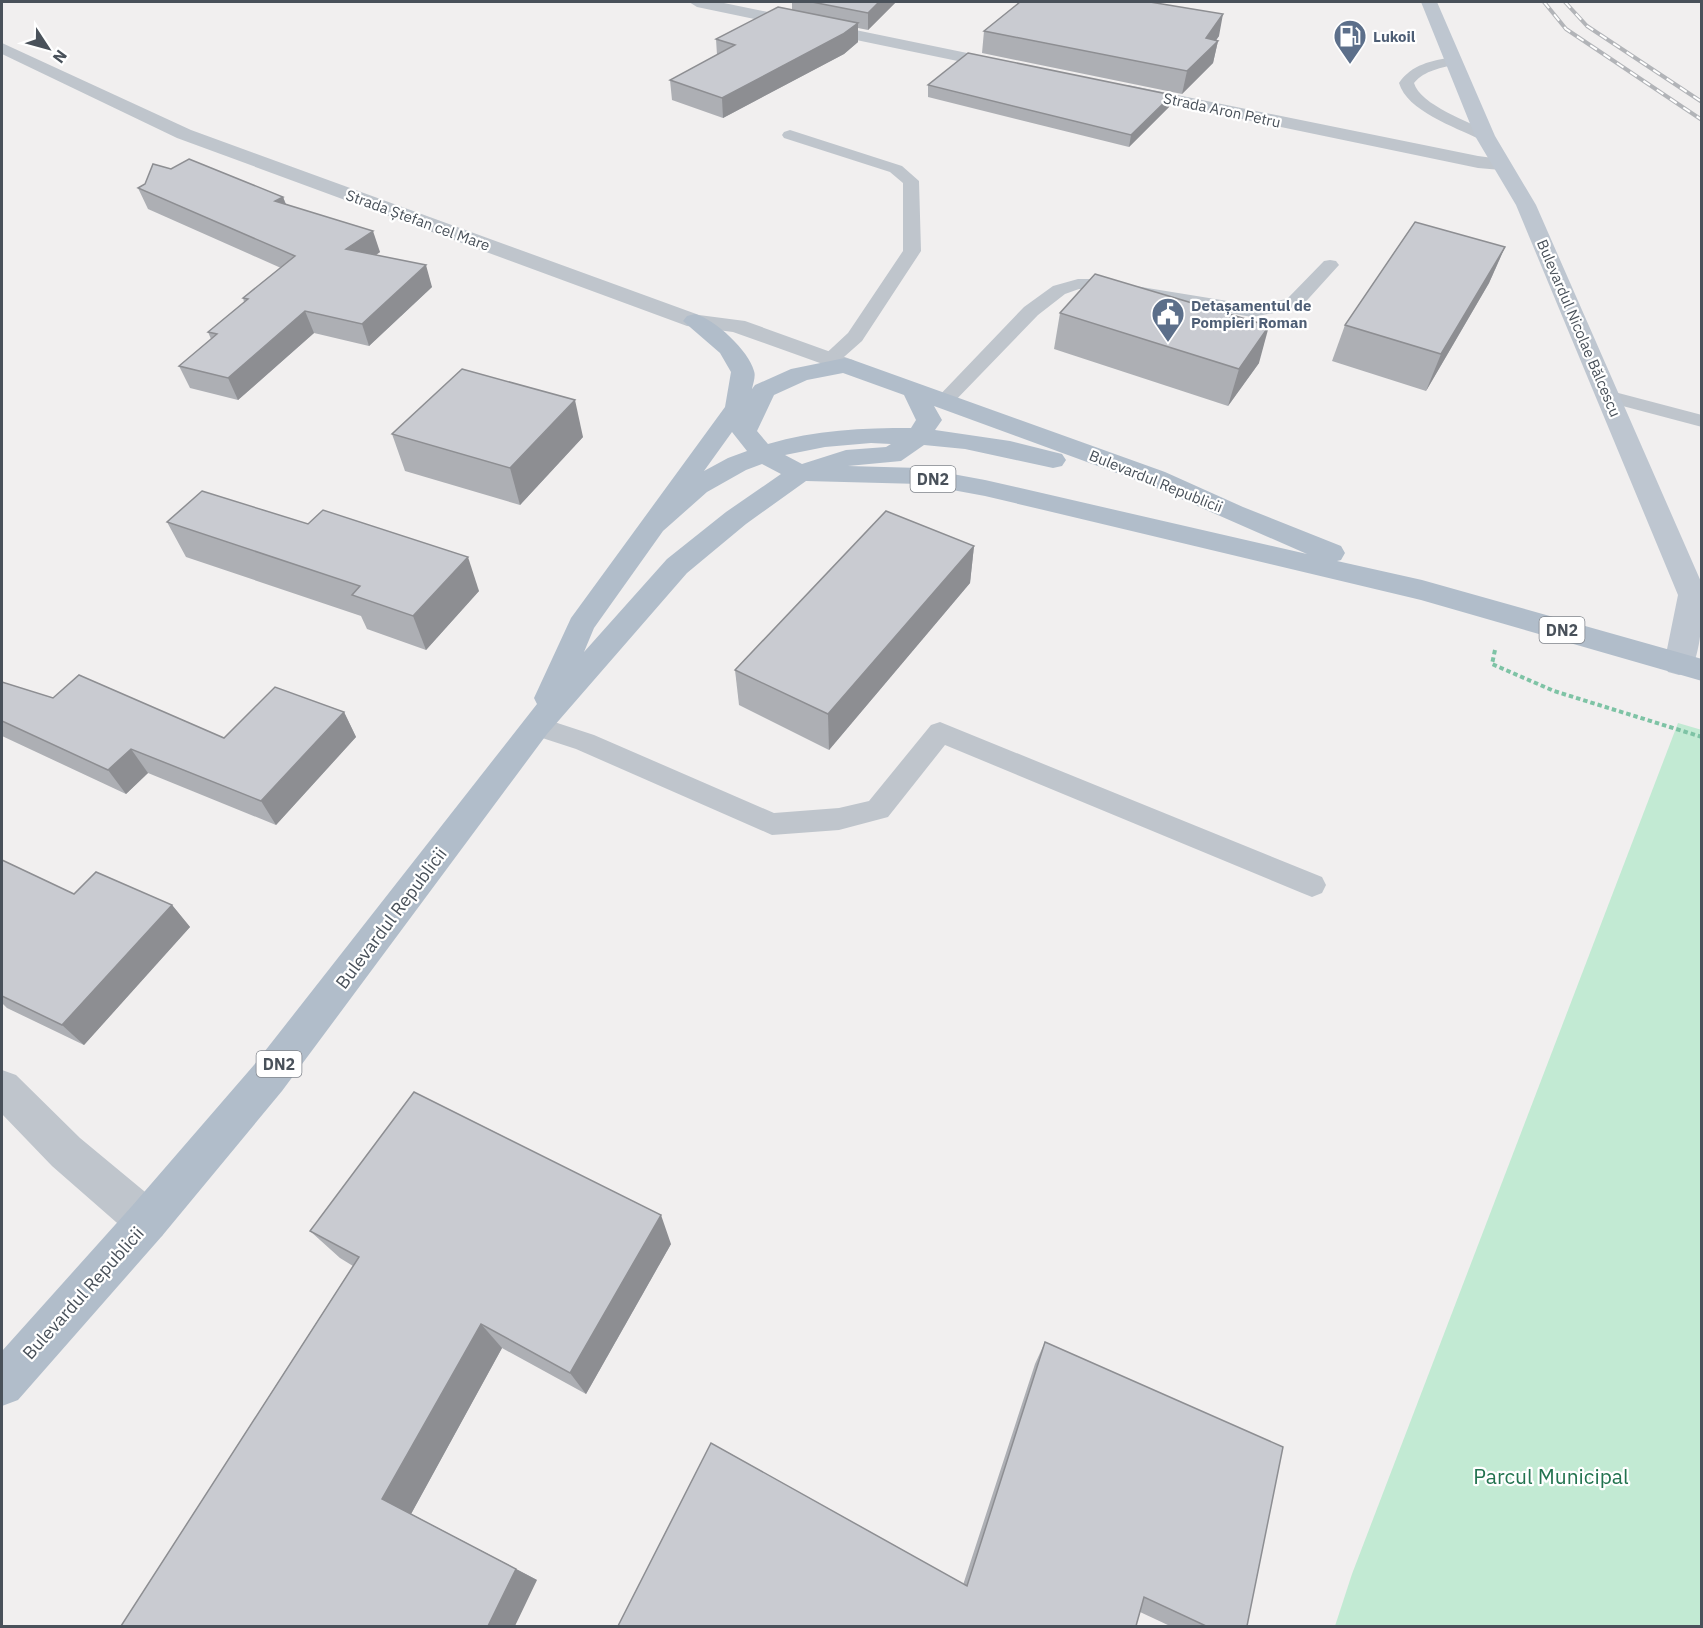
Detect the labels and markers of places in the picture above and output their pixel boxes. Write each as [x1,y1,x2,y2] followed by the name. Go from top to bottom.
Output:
[1332,18,1368,65] fuel station icon: Lukoil
[1373,27,1416,46] place label: Lukoil
[1150,296,1186,343] public building icon: Detașamentul de Pompieri Roman
[1191,296,1311,332] place label: Detașamentul de Pompieri Roman

